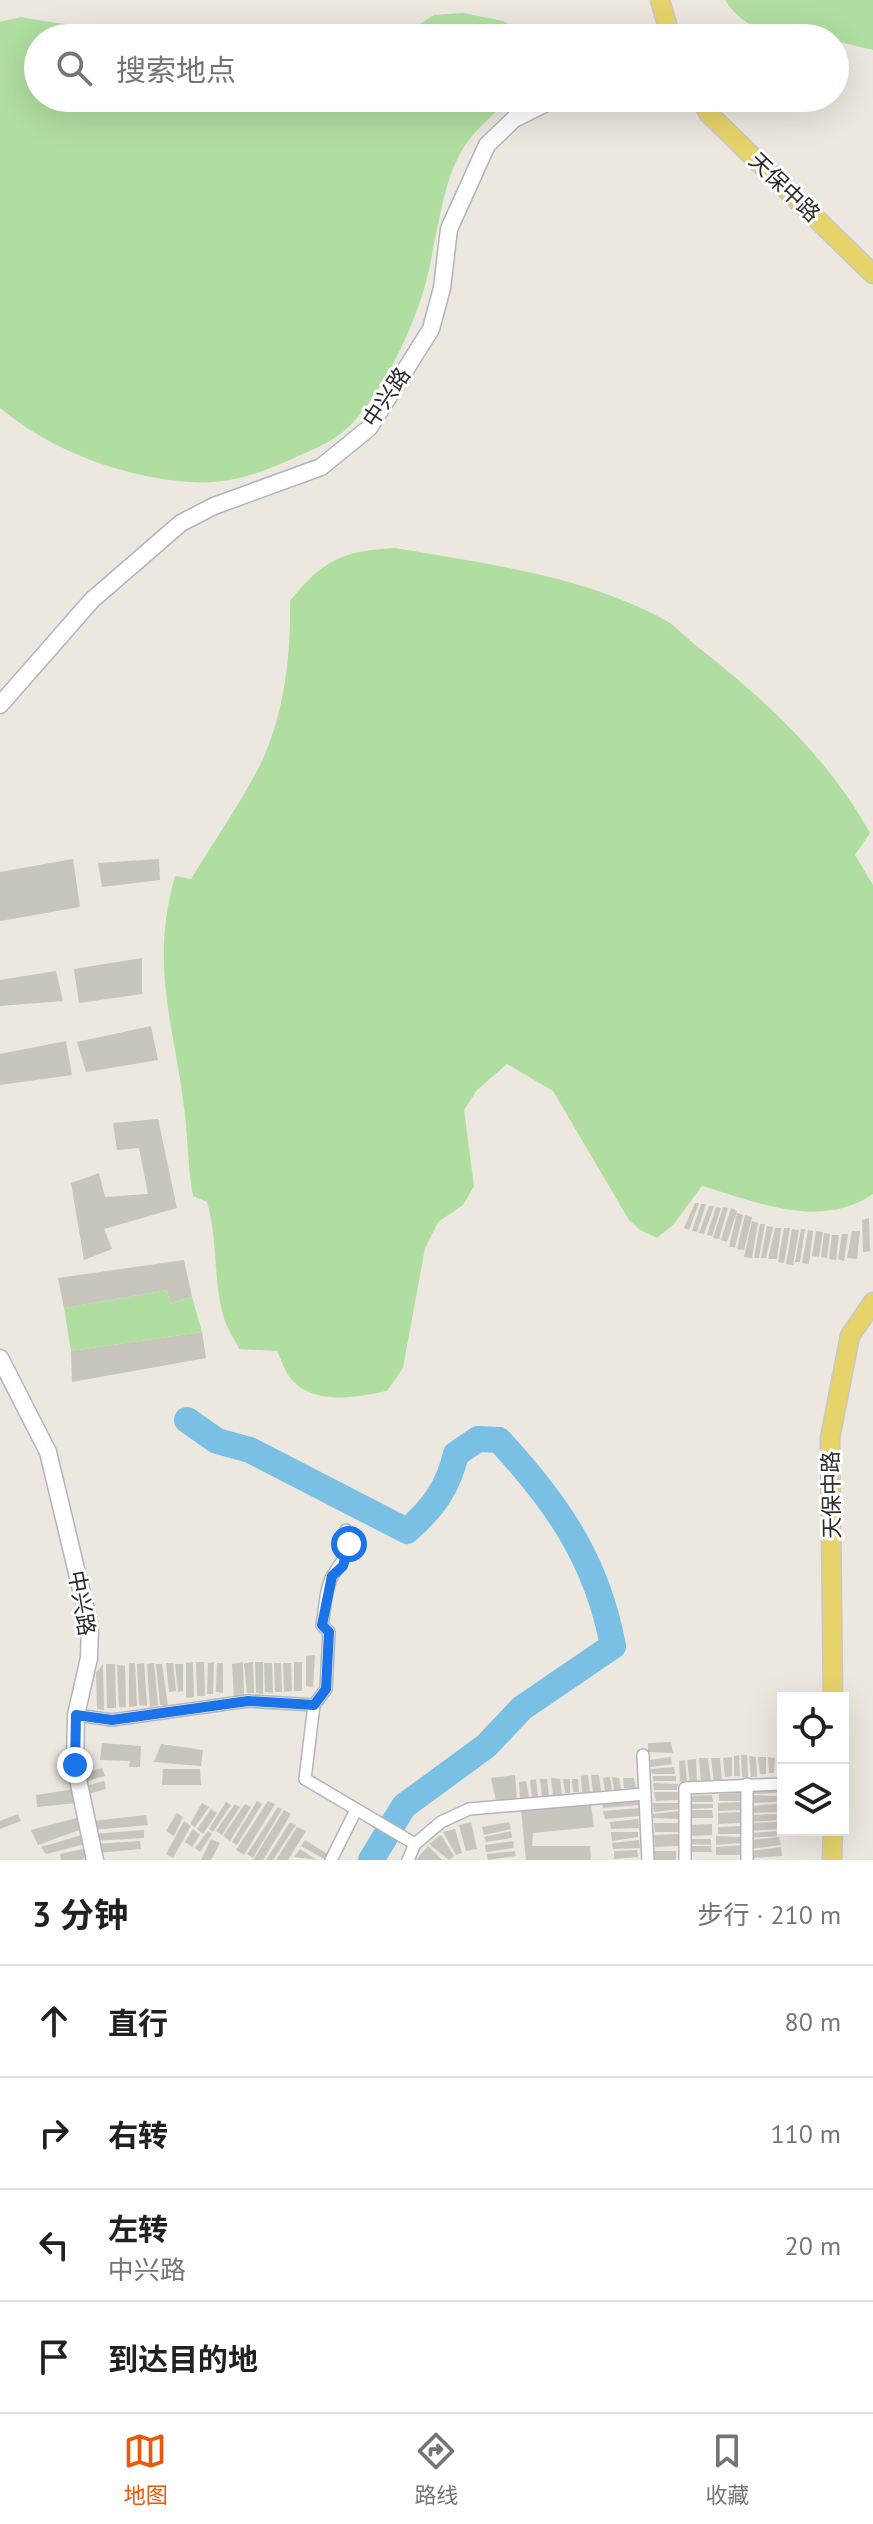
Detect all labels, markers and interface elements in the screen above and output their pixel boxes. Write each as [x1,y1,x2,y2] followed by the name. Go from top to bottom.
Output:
[24,24,849,112] search box
[52,46,96,90] icon: search
[116,50,236,89] text: 搜索地点
[744,146,826,228] street label: 天保中路
[356,362,416,432] street label: 中兴路
[816,1451,846,1539] street label: 天保中路
[331,1526,367,1562] route start
[62,1568,102,1638] street label: 中兴路
[777,1692,849,1836] map controls
[777,1692,849,1764] button: locate
[57,1747,93,1783] route end
[777,1764,849,1836] button: layers
[32,1892,128,1936] text: 3 分钟
[698,1898,841,1931] text: 步行 · 210 m
[32,1999,76,2043] icon: ahead
[108,2003,168,2042] text: 直行
[785,2005,841,2038] text: 80 m
[32,2111,76,2155] icon: right
[108,2115,168,2154] text: 右转
[770,2117,841,2150] text: 110 m
[108,2209,168,2248] text: 左转
[32,2223,76,2267] icon: left
[785,2229,841,2262] text: 20 m
[108,2253,186,2286] text: 中兴路
[32,2335,76,2379] icon: arrive
[108,2339,258,2378] text: 到达目的地
[123,2429,168,2509] tab: 地图
[414,2429,459,2509] tab: 路线
[705,2429,750,2509] tab: 收藏

